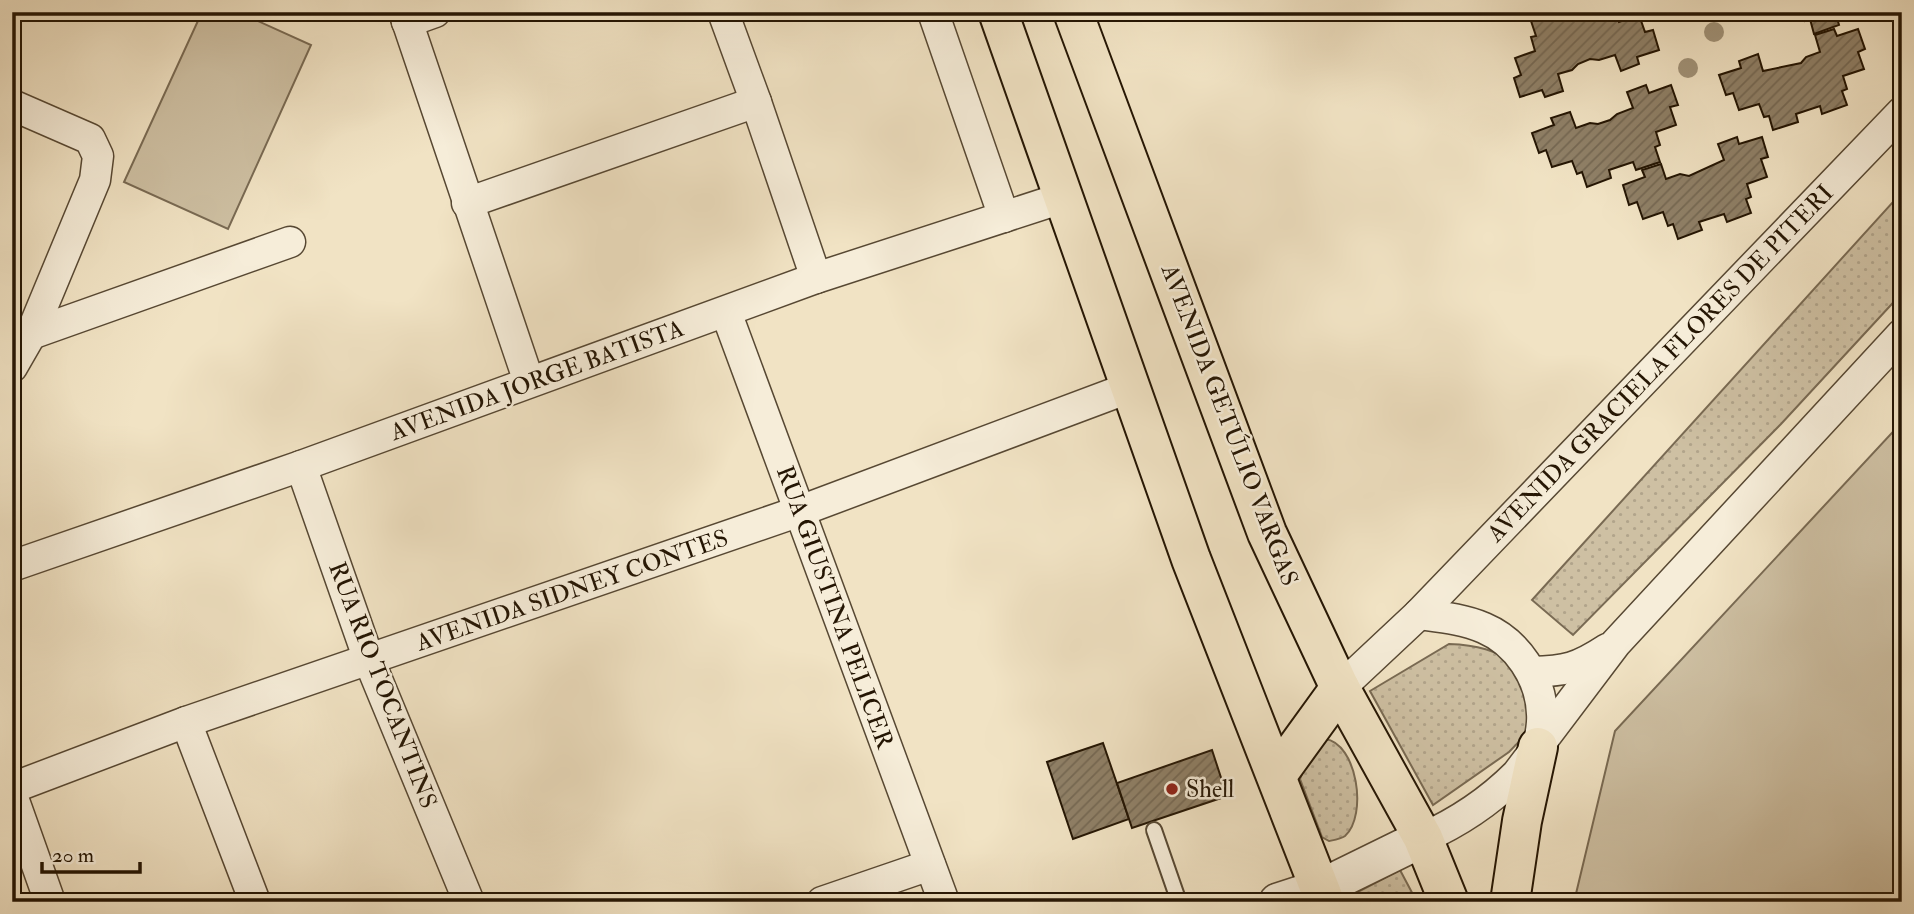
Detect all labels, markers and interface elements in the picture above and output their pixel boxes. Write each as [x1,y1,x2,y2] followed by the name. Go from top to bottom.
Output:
[1480,178,1840,549] street label: AVENIDA GRACIELA FLORES DE PITERI
[1153,259,1306,590] street label: AVENIDA GETÚLIO VARGAS
[385,313,688,448] street label: AVENIDA JORGE BATISTA
[769,462,900,754] street label: RUA GIUSTINA PELICER
[411,522,732,659] street label: AVENIDA SIDNEY CONTES
[321,557,444,813] street label: RUA RIO TOCANTINS
[1186,774,1234,805] place label: Shell
[1164,781,1180,797] marker: Shell
[42,830,140,874] scale bar
[52,842,94,869] text: 20 m

